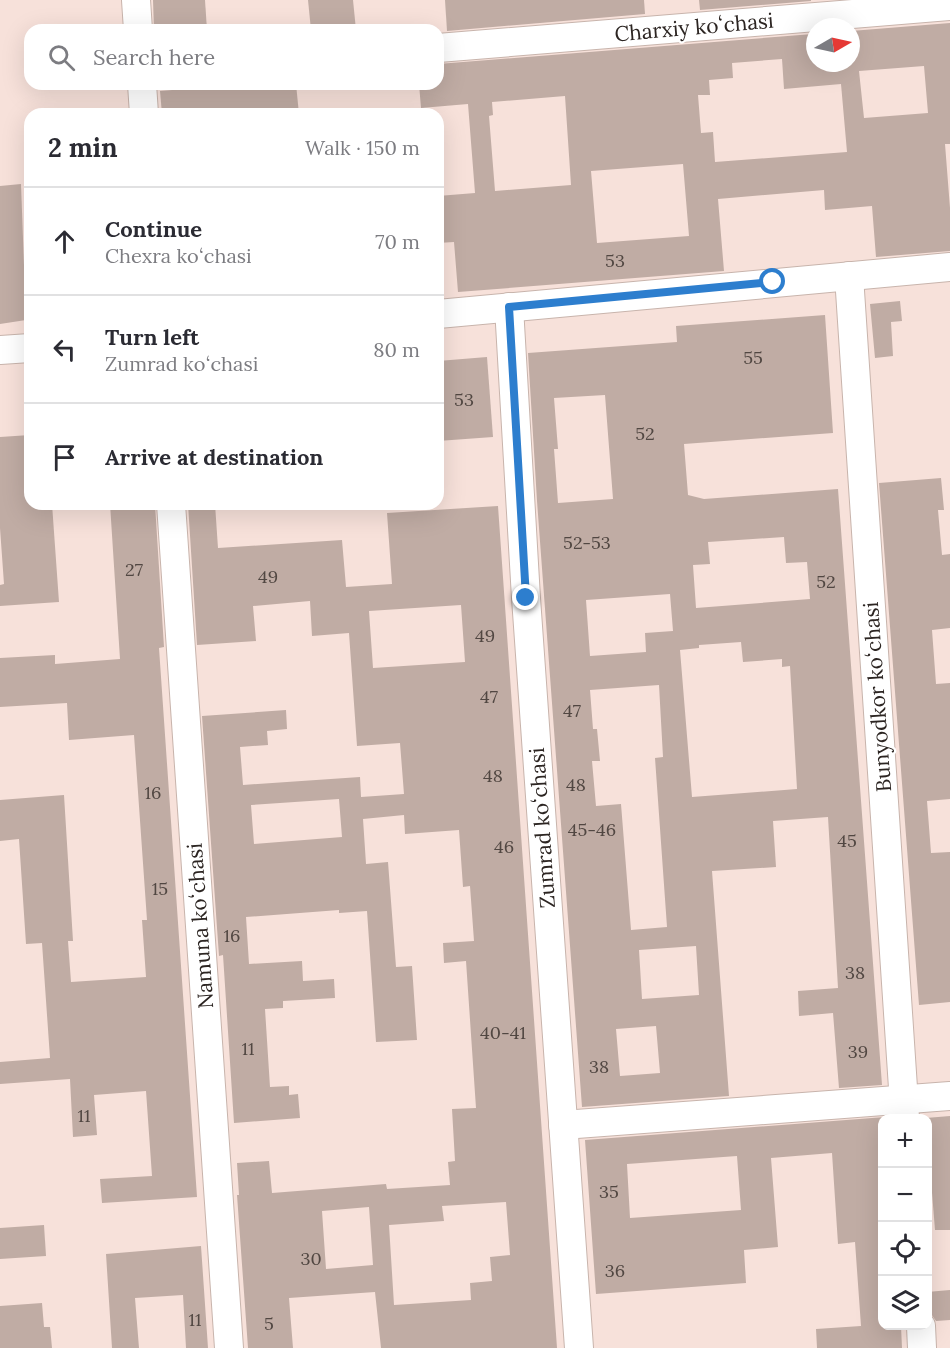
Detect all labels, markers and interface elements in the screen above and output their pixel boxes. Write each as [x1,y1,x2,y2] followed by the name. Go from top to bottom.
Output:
[613,7,775,47] street label: Charxiy koʻchasi
[806,18,860,72] north arrow
[24,24,444,90] search box
[45,41,78,74] icon: search
[93,43,215,71] text: Search here
[48,131,118,164] text: 2 min
[305,135,420,160] text: Walk · 150 m
[105,215,202,243] text: Continue
[48,225,81,258] icon: ahead
[375,229,420,254] text: 70 m
[105,243,252,268] text: Chexra koʻchasi
[605,249,625,272] house number: 53
[759,268,785,294] route start
[105,323,199,351] text: Turn left
[48,333,81,366] icon: left
[373,337,420,362] text: 80 m
[743,346,763,369] house number: 55
[105,351,258,376] text: Zumrad koʻchasi
[454,388,474,411] house number: 53
[635,422,655,445] house number: 52
[48,441,81,474] icon: arrive
[105,443,323,471] text: Arrive at destination
[563,531,611,554] house number: 52-53
[125,558,143,581] house number: 27
[258,565,278,588] house number: 49
[816,570,836,593] house number: 52
[512,584,538,610] route end
[857,601,897,793] street label: Bunyodkor koʻchasi
[475,624,495,647] house number: 49
[480,685,498,708] house number: 47
[563,699,581,722] house number: 47
[523,747,561,909] street label: Zumrad koʻchasi
[483,764,503,787] house number: 48
[566,773,586,796] house number: 48
[145,781,161,804] house number: 16
[568,818,616,841] house number: 45-46
[837,829,857,852] house number: 45
[494,835,514,858] house number: 46
[181,842,219,1010] street label: Namuna koʻchasi
[152,877,168,900] house number: 15
[224,924,240,947] house number: 16
[845,961,865,984] house number: 38
[480,1021,526,1044] house number: 40-41
[241,1037,255,1060] house number: 11
[848,1040,868,1063] house number: 39
[589,1055,609,1078] house number: 38
[77,1104,91,1127] house number: 11
[878,1114,932,1330] map controls
[878,1114,932,1168] button: +
[878,1168,932,1222] button: −
[599,1180,619,1203] house number: 35
[878,1222,932,1276] button: locate
[300,1247,322,1270] house number: 30
[605,1259,625,1282] house number: 36
[878,1276,932,1330] button: layers
[188,1308,202,1331] house number: 11
[264,1312,274,1335] house number: 5

